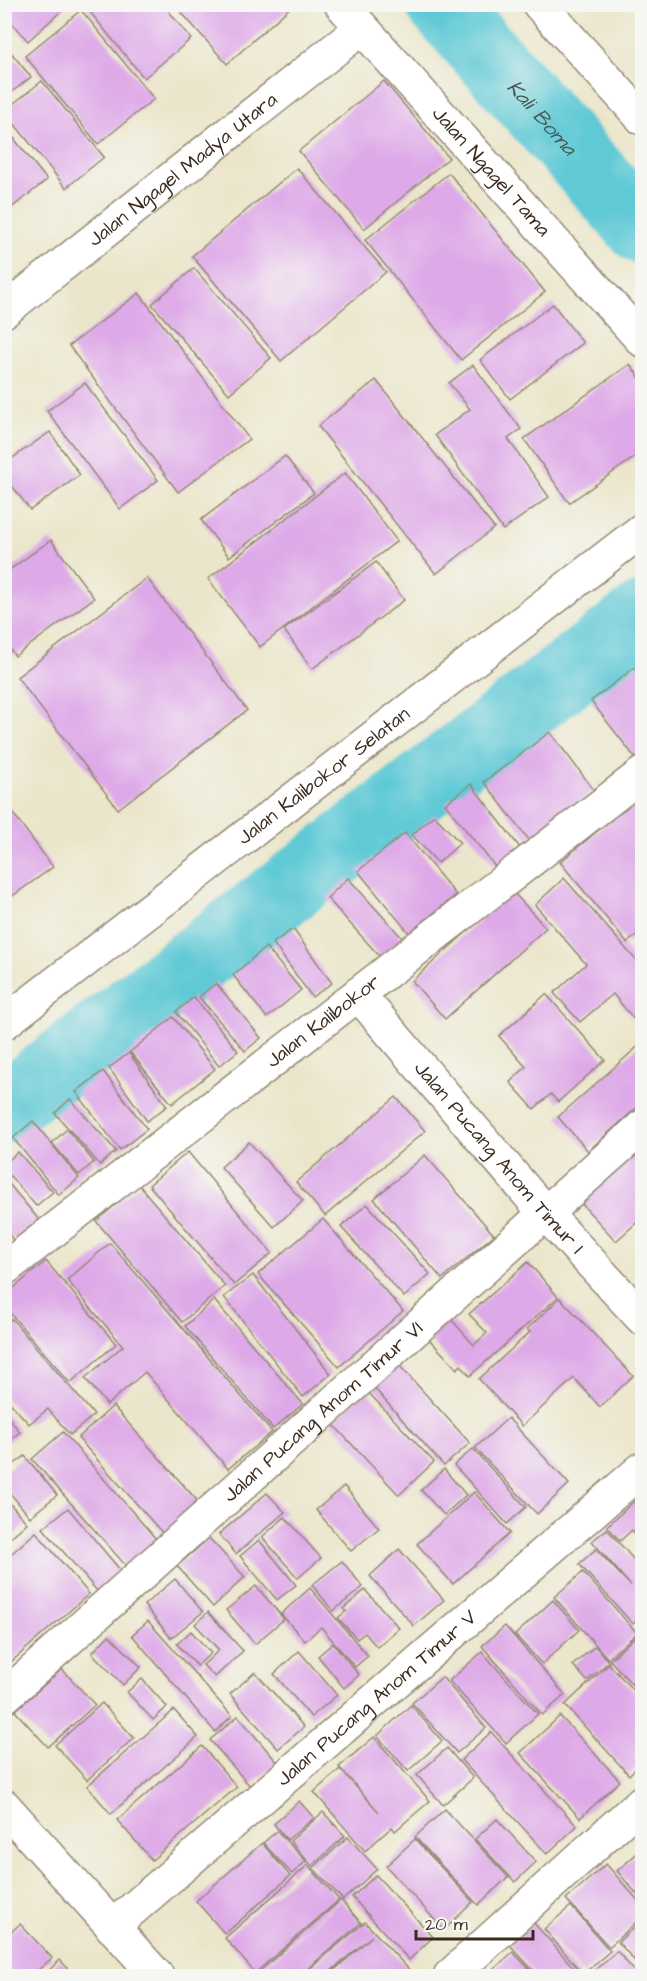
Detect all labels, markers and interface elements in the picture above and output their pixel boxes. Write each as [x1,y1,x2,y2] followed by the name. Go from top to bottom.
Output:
[501,73,585,162] water label: Kali Boma
[82,86,284,253] street label: Jalan Ngagel Madya Utara
[425,100,557,243] street label: Jalan Ngagel Tama
[232,700,416,852] street label: Jalan Kalibokor Selatan
[260,968,386,1075] street label: Jalan Kalibokor
[407,1055,590,1260] street label: Jalan Pucang Anom Timur I
[217,1315,429,1509] street label: Jalan Pucang Anom Timur VI
[271,1603,483,1793] street label: Jalan Pucang Anom Timur V
[416,1903,533,1941] scale bar
[425,1912,468,1937] text: 20 m

